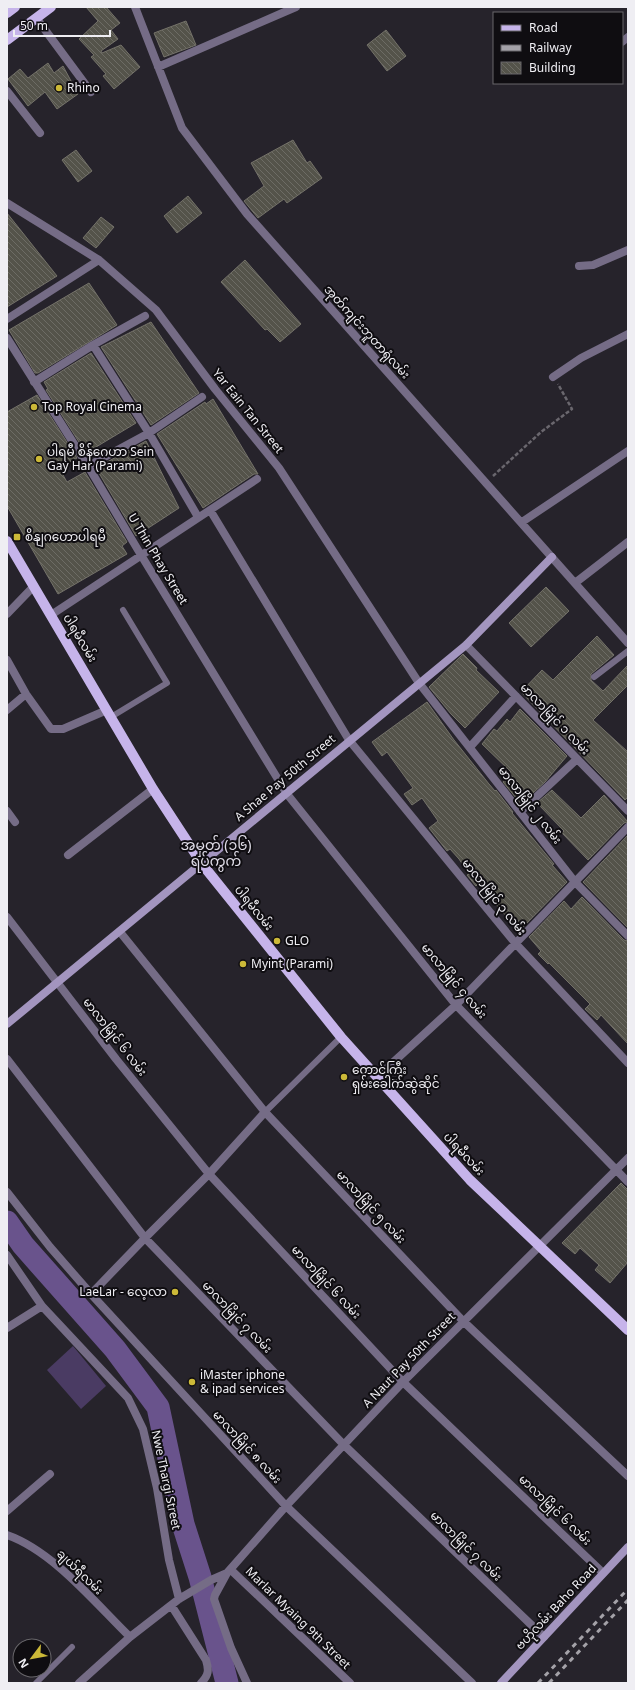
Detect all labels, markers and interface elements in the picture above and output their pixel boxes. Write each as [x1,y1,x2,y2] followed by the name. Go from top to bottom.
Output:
[14,12,110,38] scale bar
[493,12,623,84] legend
[20,17,48,34] text: 50 m
[529,19,558,36] text: Road
[529,39,573,56] text: Railway
[529,59,576,76] text: Building
[67,79,100,96] place label: Rhino
[54,83,64,93] marker: Rhino
[319,281,414,384] street label: အုတ်ကျင်းဘူတာရုံလမ်း
[209,365,288,457] street label: Yar Eain Tan Street
[42,398,142,415] place label: Top Royal Cinema
[29,402,39,412] marker: Top Royal Cinema
[47,443,154,474] place label: ပါရမီ စိန်ဂေဟာ Sein Gay Har (Parami)
[34,454,44,464] marker: ပါရမီ စိန်ဂေဟာ Sein Gay Har (Parami)
[124,510,193,608] street label: U Thin Phay Street
[25,528,106,548] place label: စိနျဂဟောပါရမီ
[12,532,22,542] marker: စိနျဂဟောပါရမီ
[58,610,101,666] street label: ပါရမီလမ်း
[515,679,594,760] street label: မာလာမြိုင် ၁ လမ်း
[231,730,339,825] street label: A Shae Pay 50th Street
[493,762,566,848] street label: မာလာမြိုင် ၂ လမ်း
[181,835,252,873] district label: အမှတ် (၁၆) ရပ်ကွက်
[457,855,531,940] street label: မာလာမြိုင် ၃ လမ်း
[229,882,278,935] street label: ပါရမီလမ်း
[285,932,309,949] place label: GLO
[272,936,282,946] marker: GLO
[416,939,491,1023] street label: မာလာမြိုင် ၄ လမ်း
[251,955,333,972] place label: Myint (Parami)
[238,959,248,969] marker: Myint (Parami)
[78,994,151,1081] street label: မာလာမြိုင် ၆ လမ်း
[352,1061,440,1094] place label: တောင်ကြီး ရှမ်းခေါက်ဆွဲဆိုင်
[339,1072,349,1082] marker: တောင်ကြီး ရှမ်းခေါက်ဆွဲဆိုင်
[438,1128,489,1180] street label: ပါရမီလမ်း
[331,1166,410,1248] street label: မာလာမြိုင် ၅ လမ်း
[286,1241,365,1324] street label: မာလာမြိုင် ၆ လမ်း
[197,1277,276,1358] street label: မာလာမြိုင် ၇ လမ်း
[79,1283,167,1300] place label: LaeLar - လေ့လာ
[170,1287,180,1297] marker: LaeLar - လေ့လာ
[358,1308,459,1411] street label: A Naut Pay 50th Street
[200,1366,285,1397] place label: iMaster iphone & ipad services
[187,1377,197,1387] marker: iMaster iphone & ipad services
[208,1406,286,1488] street label: မာလာမြိုင် ၈ လမ်း
[148,1429,185,1532] street label: Nwe Thargi Street
[514,1471,595,1550] street label: မာလာမြိုင် ၆ လမ်း
[425,1507,506,1586] street label: မာလာမြိုင် ၇ လမ်း
[52,1545,107,1600] street label: ချယ်ရီလမ်း
[511,1560,601,1655] street label: ဗဟိုလမ်း Baho Road
[242,1563,355,1673] street label: Marlar Myaing 9th Street
[12,1638,52,1678] north arrow
[14,1656,32,1671] text: N

